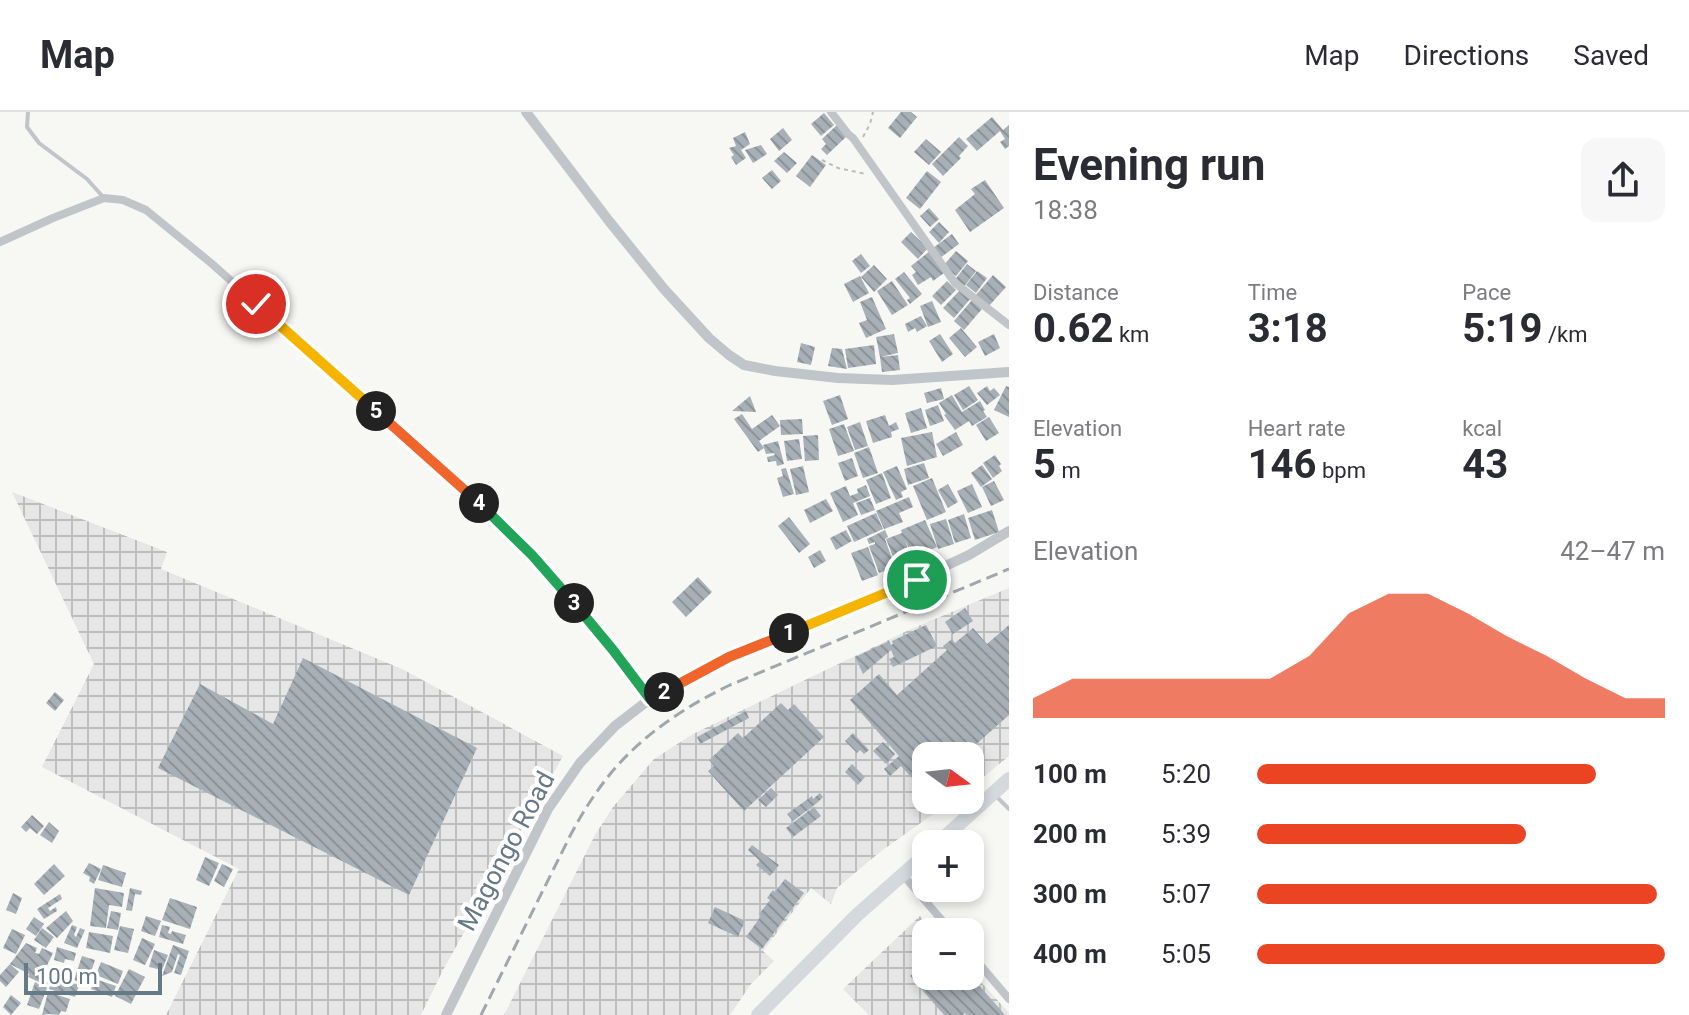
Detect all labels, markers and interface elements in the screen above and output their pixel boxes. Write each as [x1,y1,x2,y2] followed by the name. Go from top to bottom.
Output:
[40,33,115,77] text: Map
[1304,39,1360,72] text: Map
[1404,39,1529,72] text: Directions
[1573,39,1649,72] text: Saved
[1581,138,1665,222] button: share
[1033,139,1265,191] text: Evening run
[1033,195,1098,225] text: 18:38
[222,270,290,338] pin
[1033,280,1119,305] text: Distance
[1248,280,1297,305] text: Time
[1462,280,1511,305] text: Pace
[234,282,278,326] icon: check
[1033,305,1113,352] text: 0.62
[1248,305,1328,352] text: 3:18
[1462,305,1542,352] text: 5:19
[1113,322,1149,347] text: km
[1542,322,1587,347] text: /km
[356,391,396,431] pin: 5
[370,398,382,423] text: 5
[1033,416,1122,441] text: Elevation
[1248,416,1346,441] text: Heart rate
[1462,416,1502,441] text: kcal
[1033,441,1056,488] text: 5
[1248,441,1317,488] text: 146
[1462,441,1508,488] text: 43
[1056,458,1081,483] text: m
[1317,458,1366,483] text: bpm
[459,483,499,523] pin: 4
[473,490,485,515] text: 4
[1033,536,1138,566] text: Elevation
[1560,536,1665,566] text: 42–47 m
[883,546,951,614] pin
[895,558,939,602] icon: arrive
[554,583,594,623] pin: 3
[568,590,580,615] text: 3
[769,613,809,653] pin: 1
[783,620,795,645] text: 1
[644,672,684,712] pin: 2
[658,679,670,704] text: 2
[912,742,984,814] north arrow
[912,742,984,990] map controls
[1033,759,1107,789] text: 100 m
[1161,759,1211,789] text: 5:20
[451,766,561,936] street label: Magongo Road
[1033,819,1107,849] text: 200 m
[1161,819,1211,849] text: 5:39
[912,830,984,902] button: +
[1033,879,1107,909] text: 300 m
[1161,879,1211,909] text: 5:07
[912,918,984,990] button: −
[1033,939,1107,969] text: 400 m
[1161,939,1211,969] text: 5:05
[24,959,162,995] scale bar
[36,964,98,989] text: 100 m

